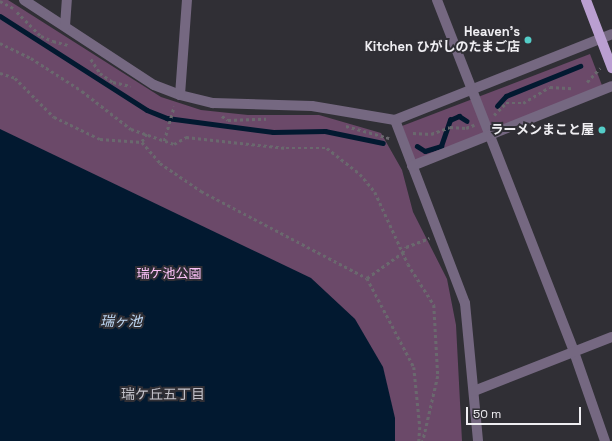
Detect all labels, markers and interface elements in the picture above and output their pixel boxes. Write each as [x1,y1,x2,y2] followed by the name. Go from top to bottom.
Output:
[364,25,520,56] place label: Heaven's Kitchen ひがしのたまご店
[523,35,533,45] marker: Heaven's Kitchen ひがしのたまご店
[490,122,594,138] place label: ラーメンまこと屋
[597,125,607,135] marker: ラーメンまこと屋
[137,266,201,282] park label: 瑞ケ池公園
[100,313,142,329] water label: 瑞ヶ池
[121,386,205,402] district label: 瑞ケ丘五丁目
[468,399,583,425] scale bar
[473,406,501,422] text: 50 m

